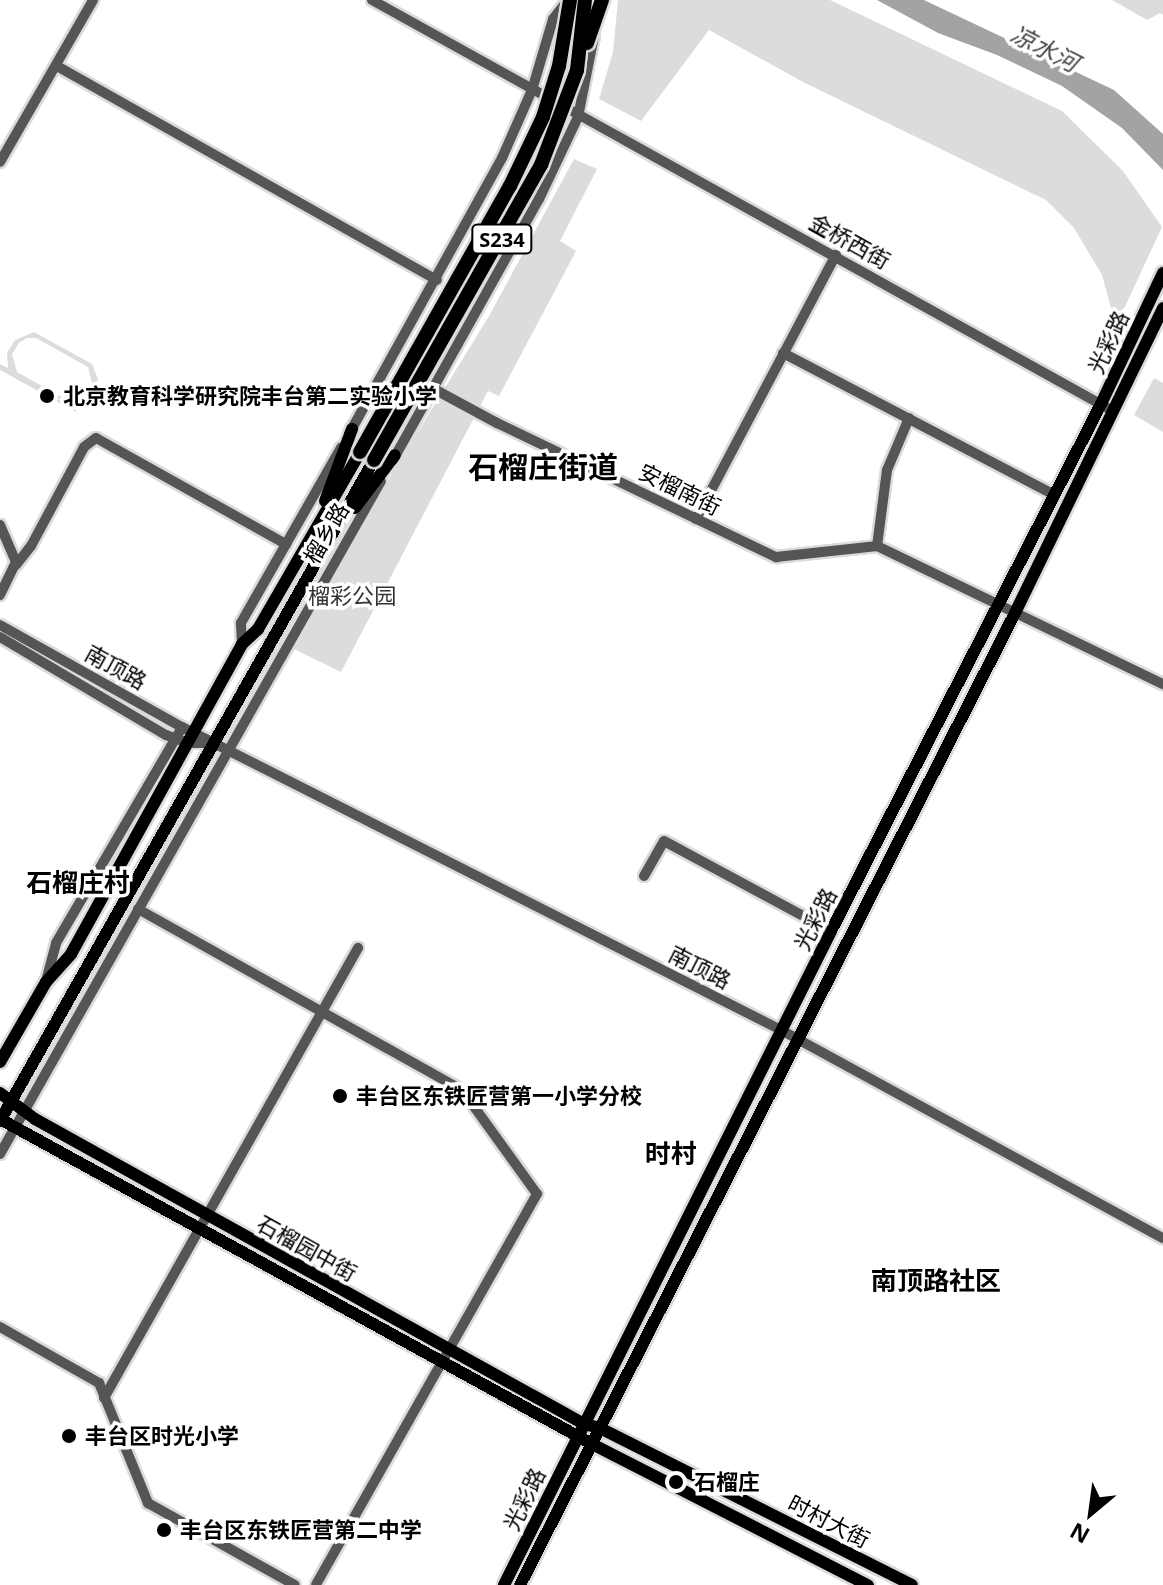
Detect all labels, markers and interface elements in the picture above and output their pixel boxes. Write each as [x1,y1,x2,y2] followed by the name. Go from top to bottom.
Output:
[1006,19,1084,77] water label: 凉水河
[805,208,895,274] street label: 金桥西街
[470,223,534,255] road number: S234
[1082,307,1134,377] street label: 光彩路
[63,383,437,409] place label: 北京教育科学研究院丰台第二实验小学
[38,387,56,405] marker: 北京教育科学研究院丰台第二实验小学
[468,449,618,485] district label: 石榴庄街道
[635,458,725,520] street label: 安榴南街
[298,498,354,568] street label: 榴乡路
[308,583,396,609] park label: 榴彩公园
[81,639,151,695] street label: 南顶路
[26,867,130,899] district label: 石榴庄村
[788,884,842,954] street label: 光彩路
[665,940,735,994] street label: 南顶路
[356,1083,642,1109] place label: 丰台区东铁匠营第一小学分校
[331,1087,349,1105] marker: 丰台区东铁匠营第一小学分校
[645,1138,697,1170] district label: 时村
[252,1210,362,1286] street label: 石榴园中街
[871,1265,1001,1297] district label: 南顶路社区
[85,1423,239,1449] place label: 丰台区时光小学
[60,1427,78,1445] marker: 丰台区时光小学
[498,1464,550,1534] street label: 光彩路
[694,1469,760,1495] place label: 石榴庄
[665,1471,687,1493] marker: 石榴庄
[1051,1473,1131,1553] north arrow
[784,1489,874,1553] street label: 时村大街
[180,1517,422,1543] place label: 丰台区东铁匠营第二中学
[1064,1517,1094,1551] text: N
[155,1521,173,1539] marker: 丰台区东铁匠营第二中学

